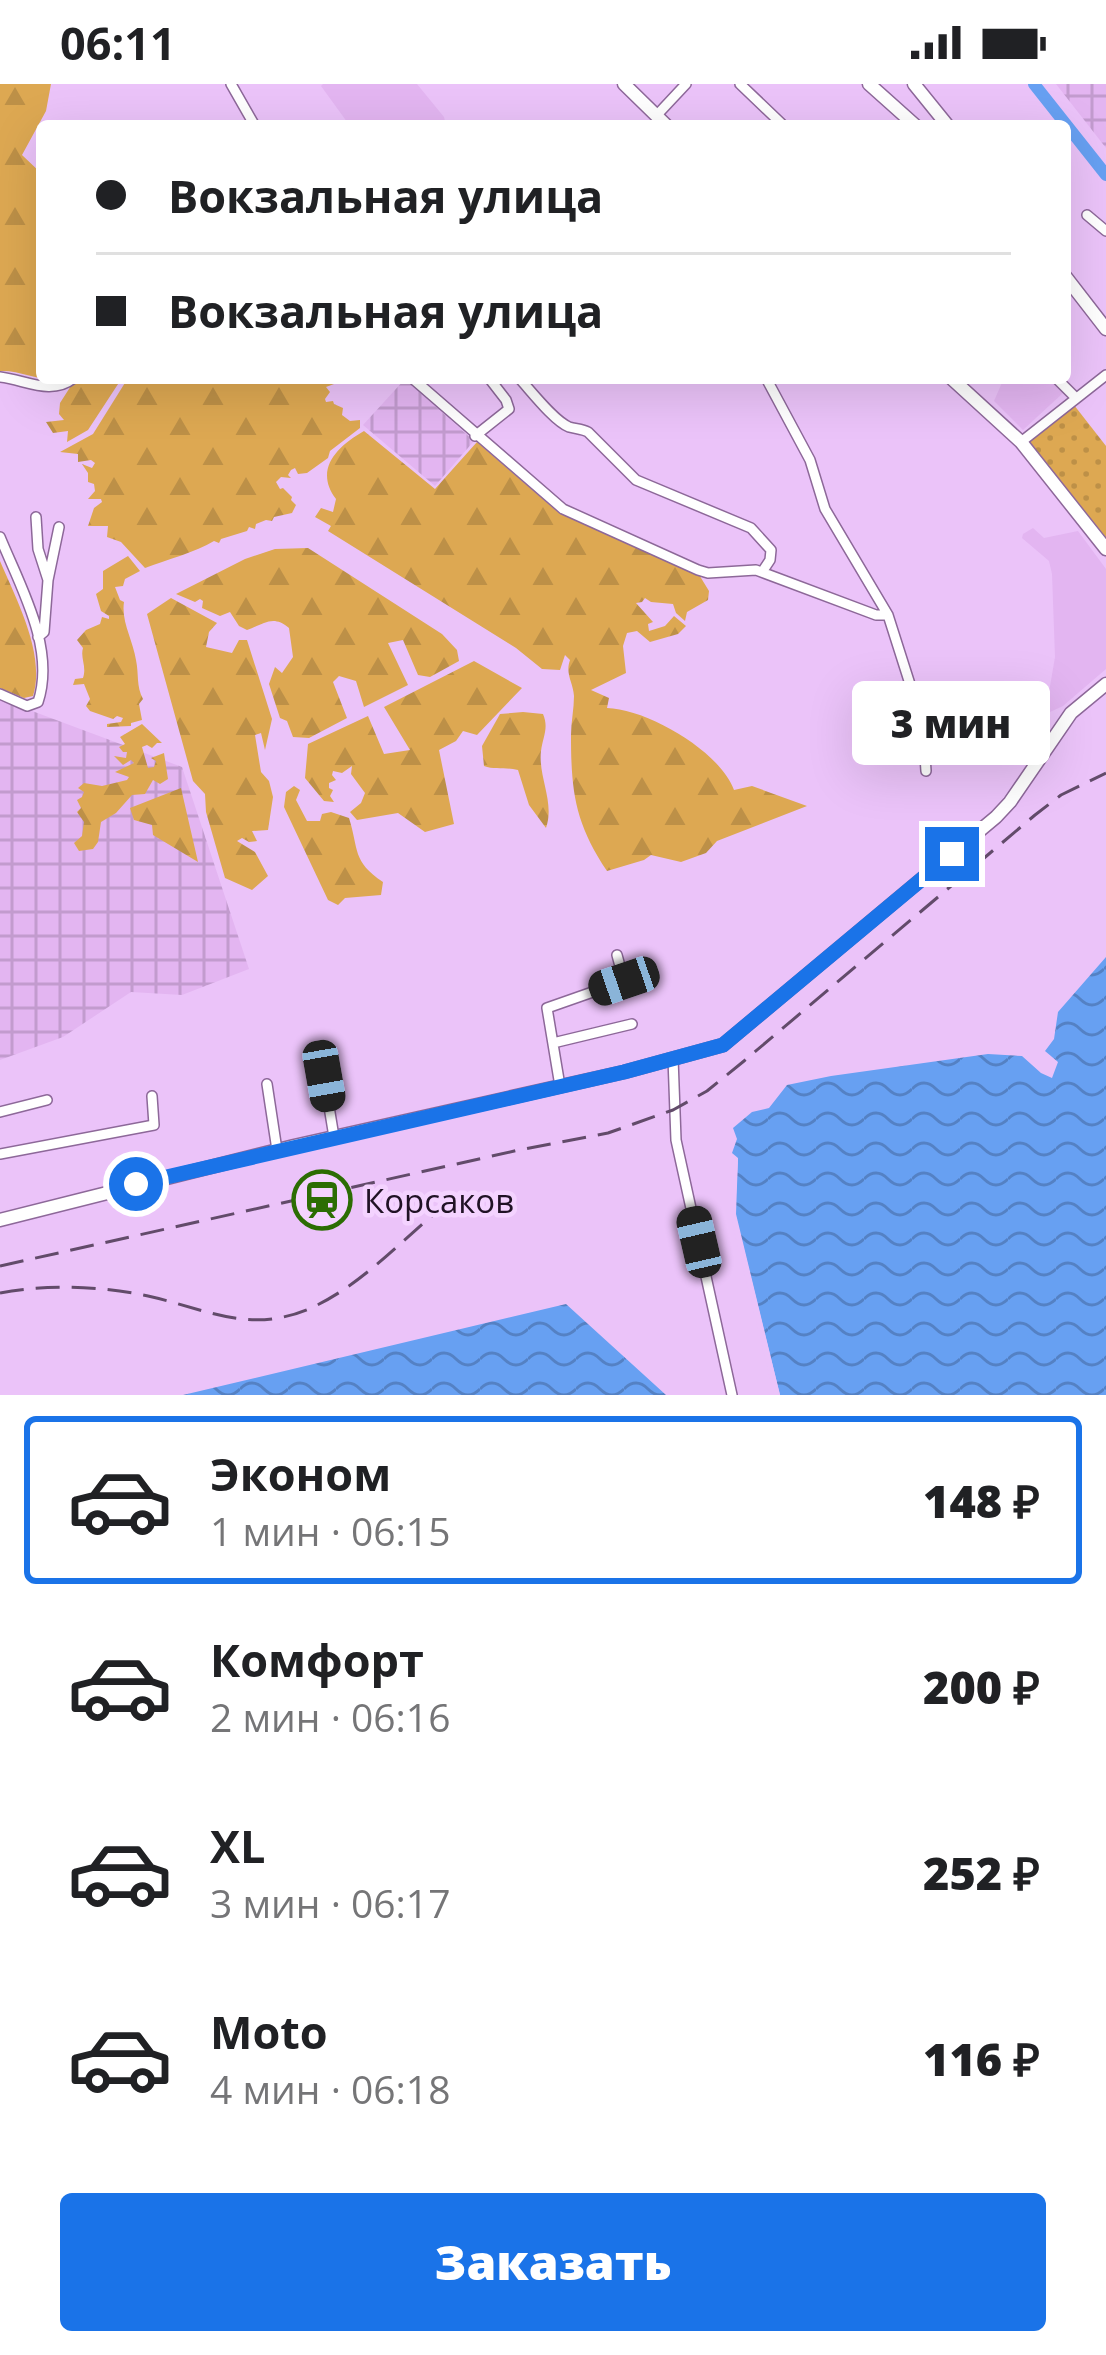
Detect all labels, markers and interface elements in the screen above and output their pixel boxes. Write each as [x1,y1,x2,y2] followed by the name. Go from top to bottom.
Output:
[60,12,176,73] text: 06:11
[168,165,603,226] text: Вокзальная улица
[168,280,603,341] text: Вокзальная улица
[853,680,1051,764] callout: 3 мин
[891,696,1011,749] text: 3 мин
[925,827,979,881] route end
[584,952,664,1010] car
[300,1037,348,1115] car
[109,1157,163,1211] route start
[291,1169,353,1231] station icon: Корсаков
[364,1178,514,1223] place label: Корсаков
[673,1203,725,1281] car
[210,1443,391,1504] text: Эконом
[66,1446,174,1554] icon: car
[923,1470,1040,1531] text: 148 ₽
[210,1504,450,1557] text: 1 мин · 06:15
[210,1629,424,1690] text: Комфорт
[66,1632,174,1740] icon: car
[923,1656,1040,1717] text: 200 ₽
[210,1690,450,1743] text: 2 мин · 06:16
[210,1815,265,1876] text: XL
[66,1818,174,1926] icon: car
[923,1842,1040,1903] text: 252 ₽
[210,1876,450,1929] text: 3 мин · 06:17
[210,2001,328,2062] text: Moto
[66,2004,174,2112] icon: car
[923,2028,1040,2089] text: 116 ₽
[210,2062,450,2115] text: 4 мин · 06:18
[60,2193,1046,2331] button: Заказать

